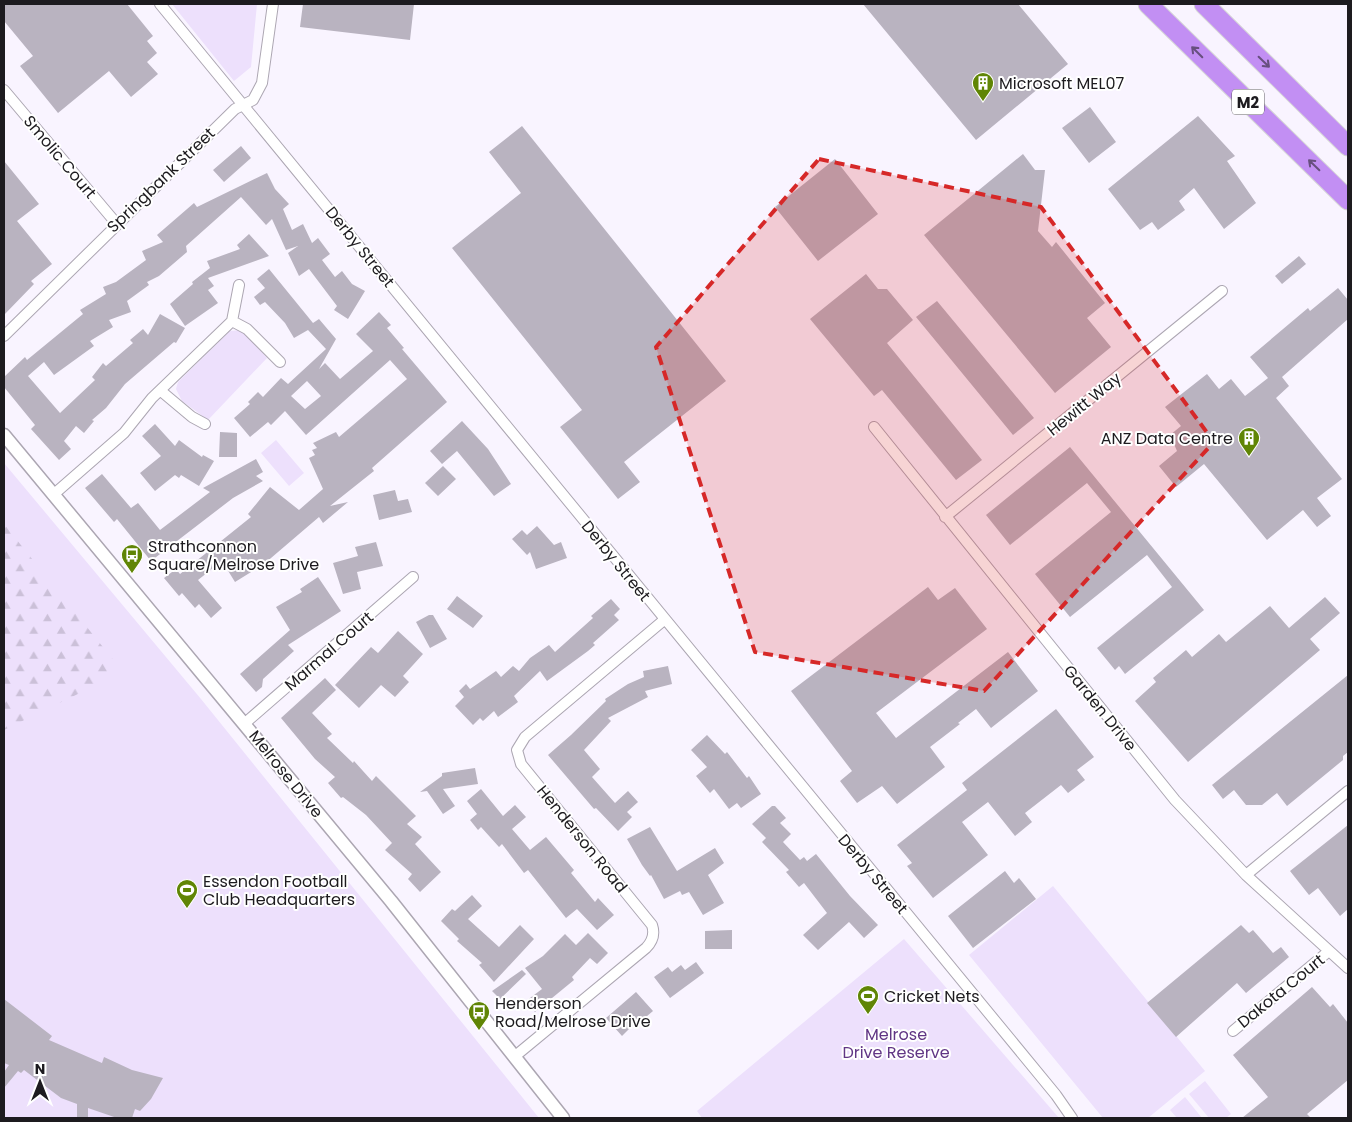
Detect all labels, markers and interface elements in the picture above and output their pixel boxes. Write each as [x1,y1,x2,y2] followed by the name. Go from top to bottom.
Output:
[1191,46,1203,59] one-way arrow
[1257,56,1269,68] one-way arrow
[971,71,995,102] building icon: Microsoft MEL07
[999,72,1125,95] place label: Microsoft MEL07
[1232,90,1264,114] road number: M2
[18,110,102,204] street label: Smolic Court
[102,122,220,238] street label: Springbank Street
[1308,159,1320,171] one-way arrow
[320,202,400,293] street label: Derby Street
[1042,367,1126,441] street label: Hewitt Way
[1237,426,1261,457] building icon: ANZ Data Centre
[1101,427,1233,450] place label: ANZ Data Centre
[576,516,656,607] street label: Derby Street
[148,535,319,576] place label: Strathconnon Square/Melrose Drive
[120,543,144,574] bus stop icon: Strathconnon Square/Melrose Drive
[280,606,378,696] street label: Marmal Court
[1058,660,1142,756] street label: Garden Drive
[244,725,328,823] street label: Melrose Drive
[531,780,633,898] street label: Henderson Road
[833,829,913,919] street label: Derby Street
[203,870,355,911] place label: Essendon Football Club Headquarters
[175,878,199,909] sports icon: Essendon Football Club Headquarters
[1233,949,1330,1033] street label: Dakota Court
[856,984,880,1015] sports icon: Cricket Nets
[884,985,980,1008] place label: Cricket Nets
[495,992,651,1033] place label: Henderson Road/Melrose Drive
[467,1000,491,1031] bus stop icon: Henderson Road/Melrose Drive
[842,1023,950,1064] park label: Melrose Drive Reserve
[15,1057,65,1107] north arrow
[35,1059,45,1079] text: N

